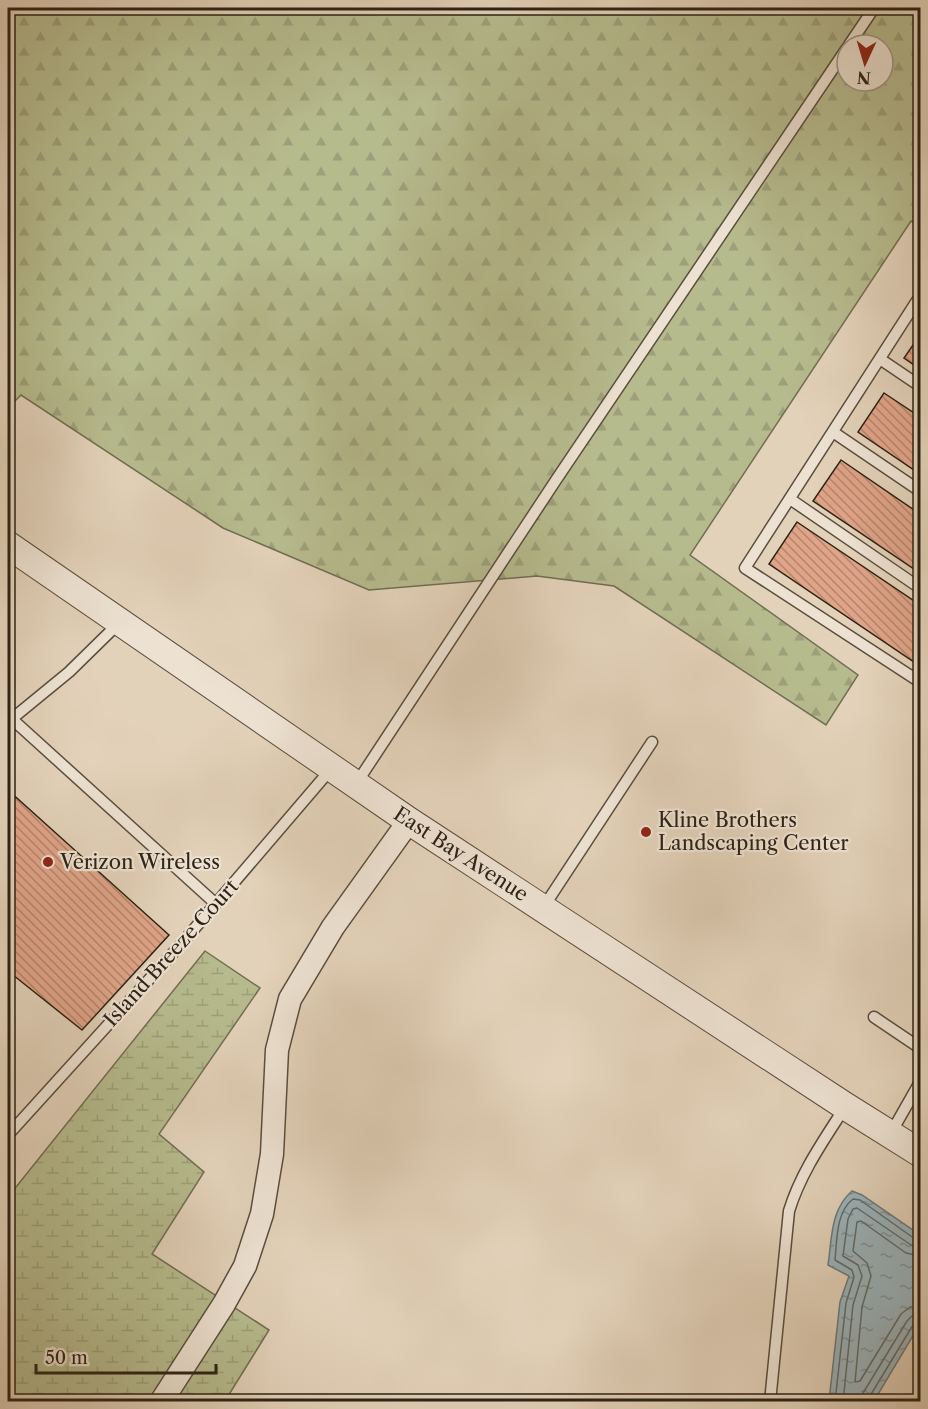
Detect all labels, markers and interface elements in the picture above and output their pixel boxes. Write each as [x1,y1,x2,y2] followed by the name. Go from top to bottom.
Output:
[835,33,895,93] north arrow
[856,67,872,88] text: N
[389,802,533,906] street label: East Bay Avenue
[658,808,849,855] place label: Kline Brothers Landscaping Center
[639,825,653,839] marker: Kline Brothers Landscaping Center
[59,850,220,874] place label: Verizon Wireless
[41,855,55,869] marker: Verizon Wireless
[99,875,243,1031] street label: Island Breeze Court
[36,1337,216,1375] scale bar
[45,1347,88,1369] text: 50 m

